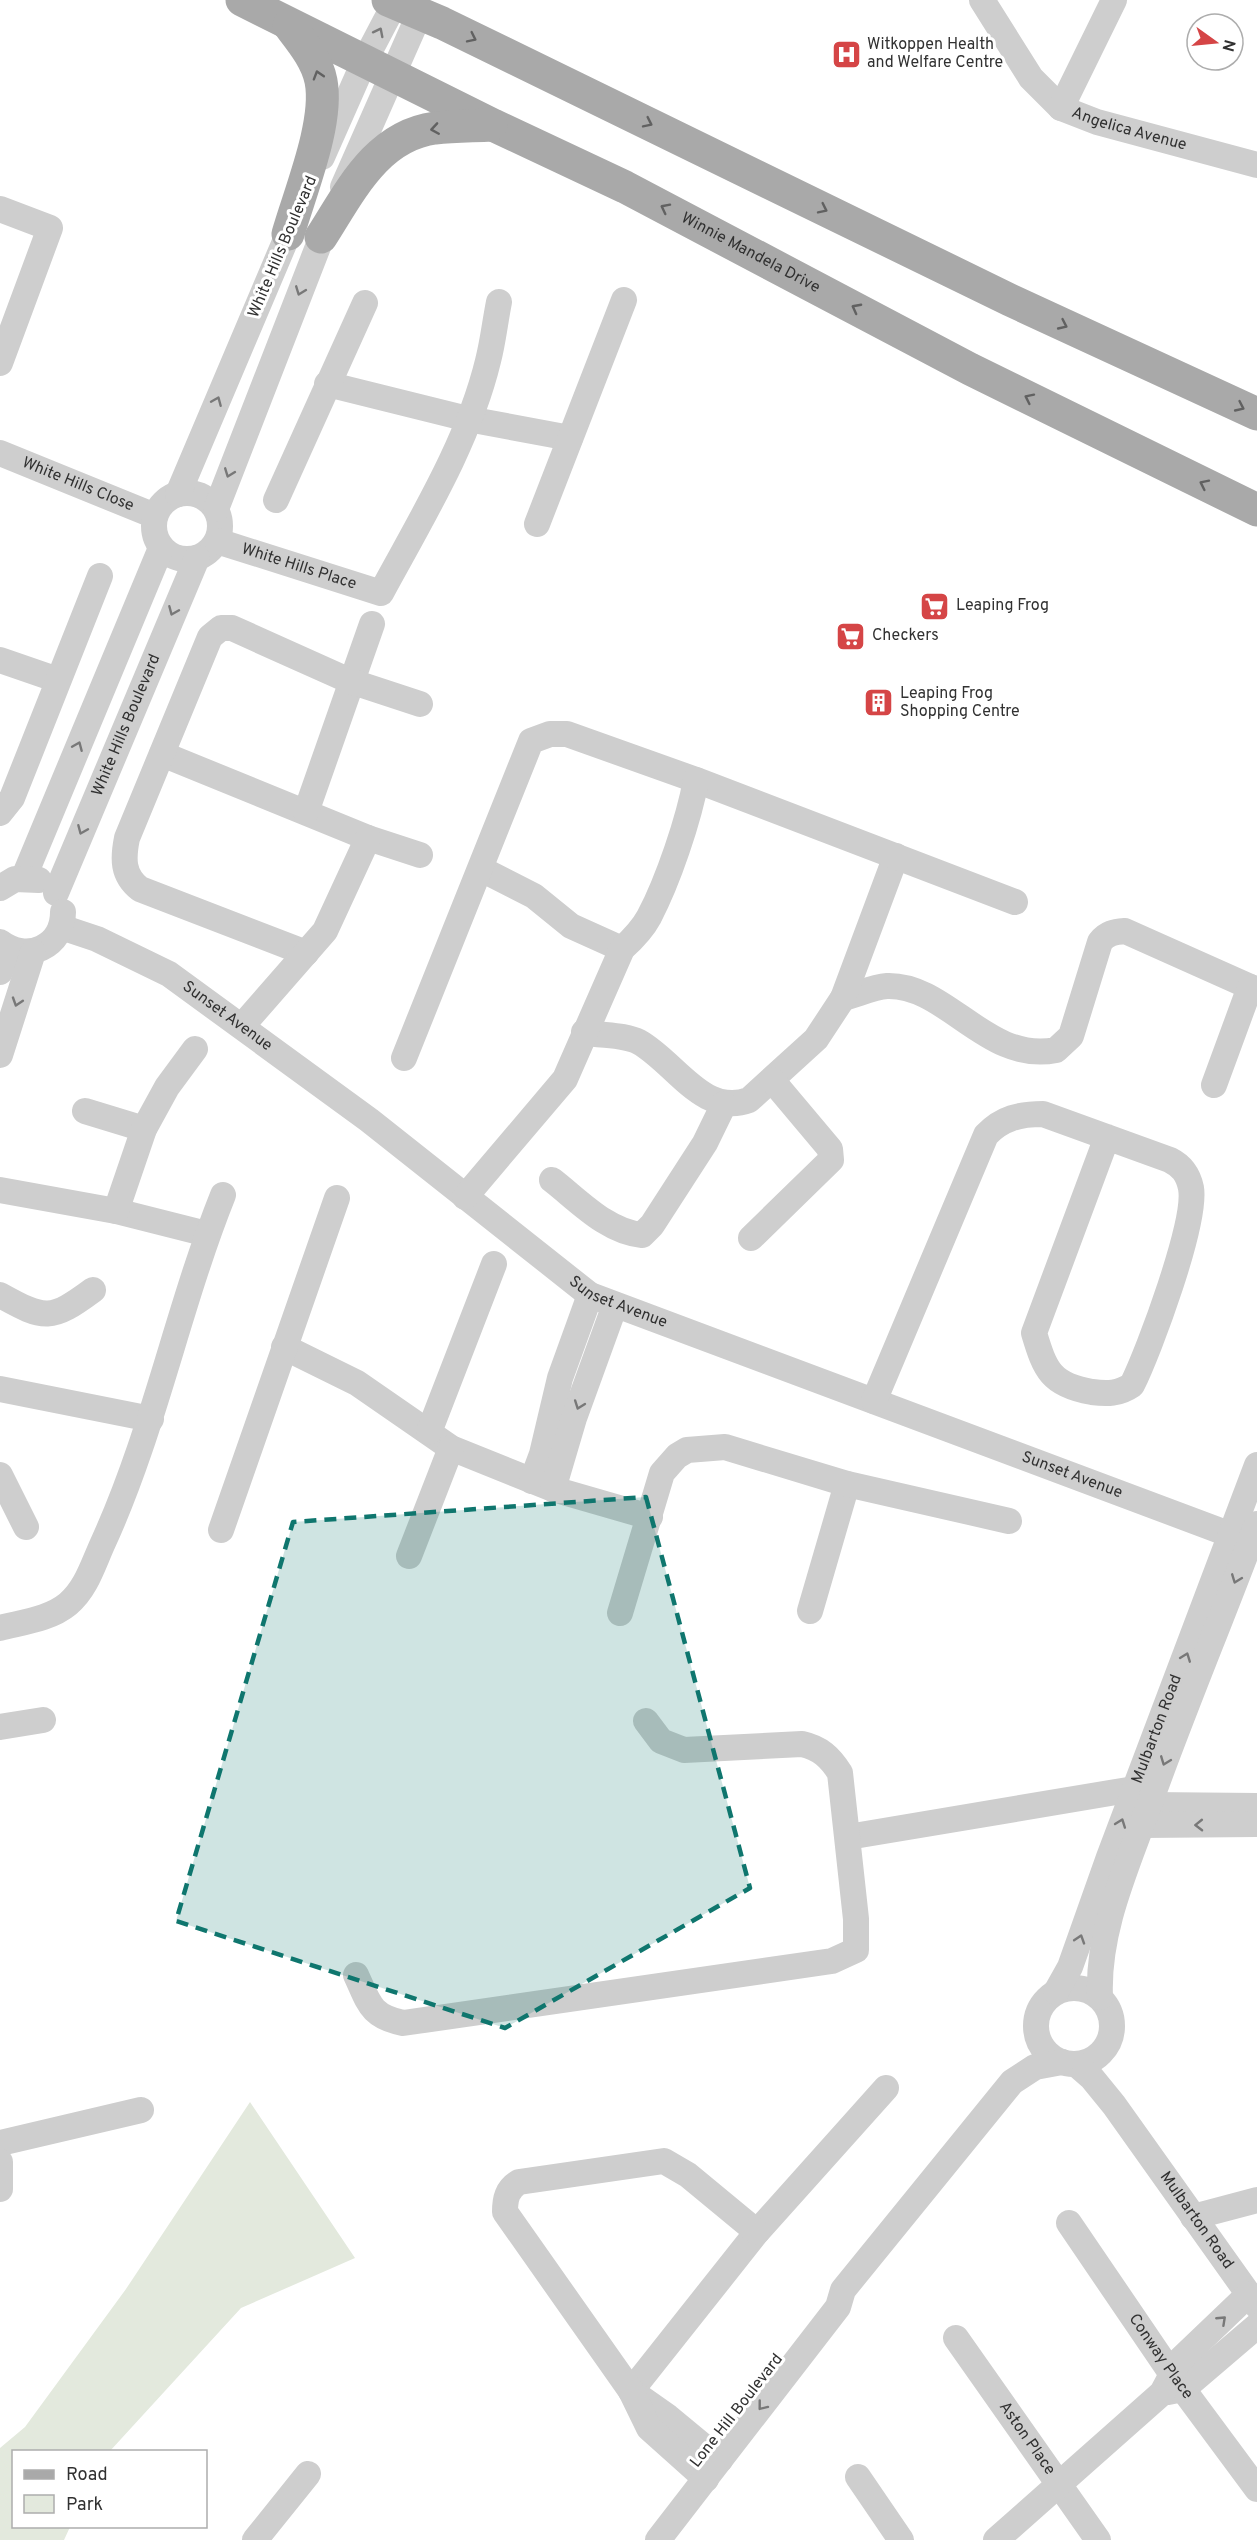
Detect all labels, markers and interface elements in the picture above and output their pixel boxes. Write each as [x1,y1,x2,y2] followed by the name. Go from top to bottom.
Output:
[1185,12,1245,72] north arrow
[372,28,384,39] one-way arrow
[466,30,477,42] one-way arrow
[867,35,1003,73] place label: Witkoppen Health and Welfare Centre
[1216,37,1239,54] text: N
[830,38,862,70] hospital icon: Witkoppen Health and Welfare Centre
[313,70,325,81] one-way arrow
[1069,103,1189,156] street label: Angelica Avenue
[641,116,652,128] one-way arrow
[430,123,439,135] one-way arrow
[244,173,322,321] street label: White Hills Boulevard
[816,202,827,213] one-way arrow
[661,203,672,215] one-way arrow
[677,208,823,298] street label: Winnie Mandela Drive
[295,285,307,296] one-way arrow
[852,304,863,315] one-way arrow
[1056,318,1067,330] one-way arrow
[1025,394,1036,405] one-way arrow
[210,397,222,408] one-way arrow
[1234,399,1245,411] one-way arrow
[19,453,137,516] street label: White Hills Close
[224,467,237,478] one-way arrow
[1200,480,1211,491] one-way arrow
[239,539,359,595] street label: White Hills Place
[919,590,951,622] supermarket icon: Leaping Frog
[956,596,1049,616] place label: Leaping Frog
[168,605,180,616] one-way arrow
[835,620,867,652] supermarket icon: Checkers
[872,626,939,646] place label: Checkers
[88,651,165,799] street label: White Hills Boulevard
[900,684,1020,722] place label: Leaping Frog Shopping Centre
[863,687,895,719] building icon: Leaping Frog Shopping Centre
[71,741,83,752] one-way arrow
[77,824,89,835] one-way arrow
[178,977,276,1056] street label: Sunset Avenue
[12,996,24,1007] one-way arrow
[564,1272,670,1333] street label: Sunset Avenue
[573,1400,586,1410] one-way arrow
[1019,1447,1125,1503] street label: Sunset Avenue
[1231,1573,1243,1584] one-way arrow
[1179,1652,1191,1663] one-way arrow
[1128,1672,1187,1786] street label: Mulbarton Road
[1160,1755,1173,1765] one-way arrow
[1114,1818,1127,1829] one-way arrow
[1195,1819,1204,1831] one-way arrow
[1072,1934,1085,1945] one-way arrow
[1155,2168,1238,2273] street label: Mulbarton Road
[1124,2310,1197,2403] street label: Conway Place
[1215,2316,1225,2327] one-way arrow
[686,2350,788,2472] street label: Lone Hill Boulevard
[994,2398,1059,2479] street label: Aston Place
[759,2400,770,2411] one-way arrow
[12,2450,207,2528] legend
[66,2464,108,2487] text: Road
[66,2494,103,2517] text: Park

